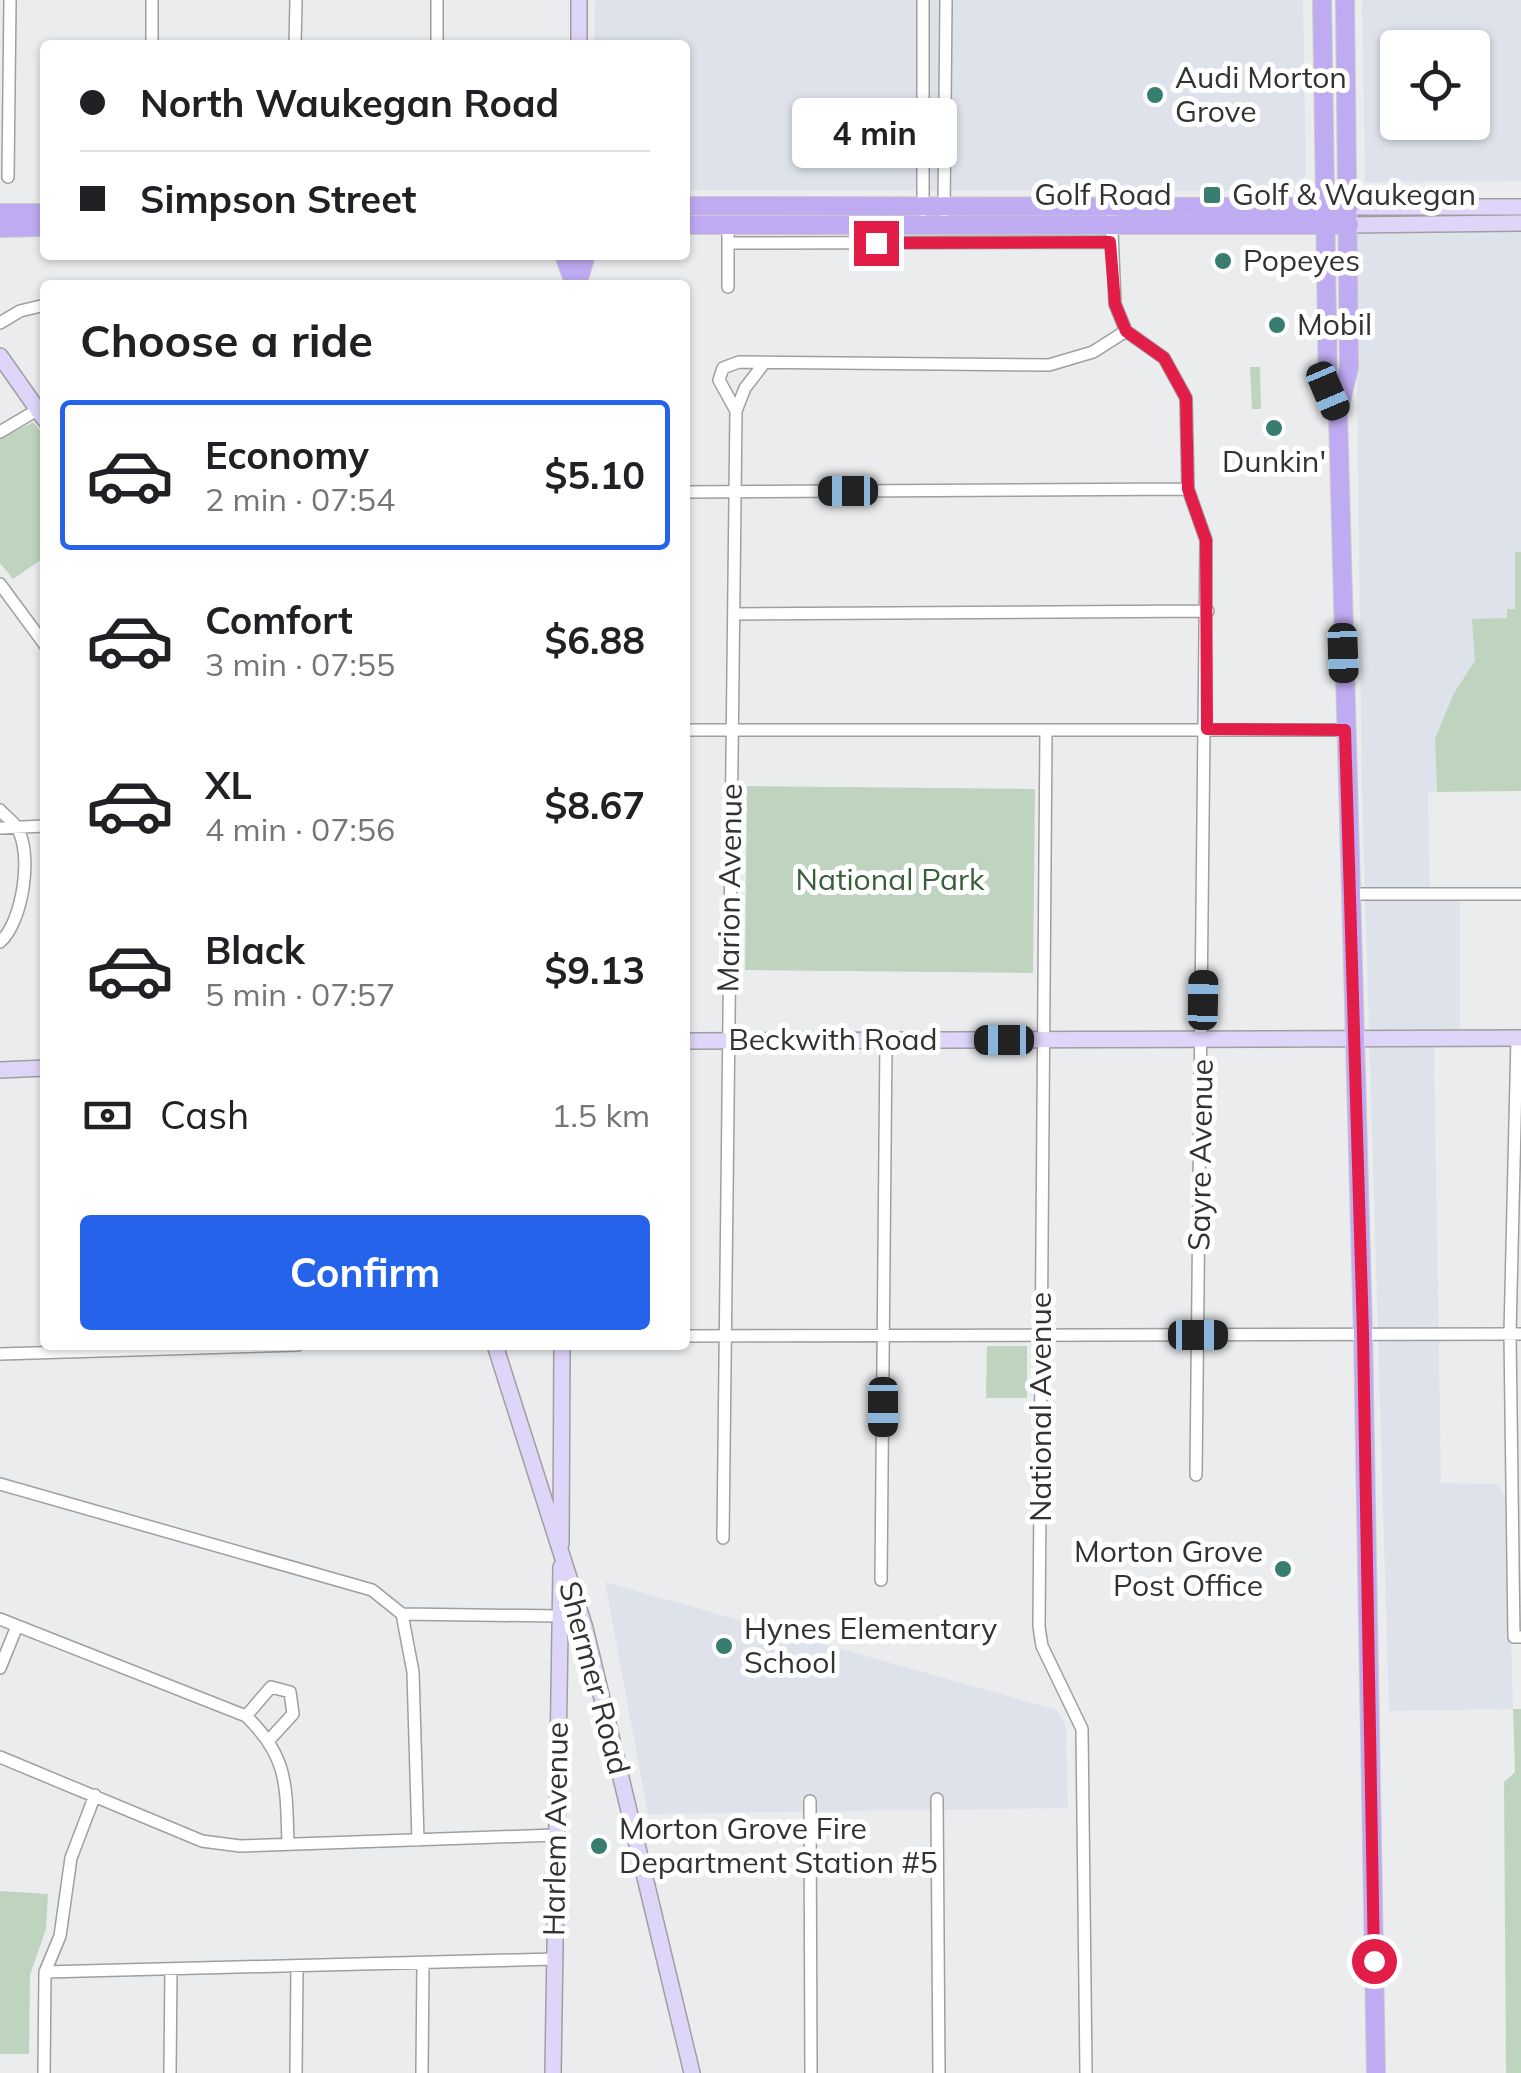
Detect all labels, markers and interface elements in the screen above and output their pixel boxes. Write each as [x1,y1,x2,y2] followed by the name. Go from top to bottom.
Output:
[1380,30,1490,140] map controls
[1380,30,1490,140] button: locate
[1175,58,1347,130] place label: Audi Morton Grove
[140,79,559,127] text: North Waukegan Road
[1144,84,1166,106] marker: Audi Morton Grove
[794,98,958,168] callout: 4 min
[832,113,917,153] text: 4 min
[140,175,416,223] text: Simpson Street
[1034,175,1172,213] street label: Golf Road
[1232,175,1476,213] place label: Golf & Waukegan
[1201,184,1223,206] marker: Golf & Waukegan
[854,221,899,266] route end
[1243,241,1360,279] place label: Popeyes
[1212,250,1234,272] marker: Popeyes
[1297,305,1372,343] place label: Mobil
[80,312,373,368] text: Choose a ride
[1266,314,1288,336] marker: Mobil
[1302,358,1354,424] car
[1263,417,1285,439] marker: Dunkin'
[85,430,175,520] icon: car
[205,431,369,479] text: Economy
[1222,442,1326,480] place label: Dunkin'
[544,451,645,499] text: $5.10
[818,476,878,506] car
[205,479,395,519] text: 2 min · 07:54
[85,595,175,685] icon: car
[205,596,353,644] text: Comfort
[544,616,645,664] text: $6.88
[1327,622,1359,684] car
[205,644,395,684] text: 3 min · 07:55
[85,760,175,850] icon: car
[205,761,252,809] text: XL
[544,781,645,829] text: $8.67
[708,783,750,993] street label: Marion Avenue
[205,809,395,849] text: 4 min · 07:56
[796,860,985,898] park label: National Park
[85,925,175,1015] icon: car
[205,926,305,974] text: Black
[544,946,645,994] text: $9.13
[1187,970,1219,1030] car
[205,974,395,1014] text: 5 min · 07:57
[728,1020,938,1058] street label: Beckwith Road
[974,1025,1034,1055] car
[1179,1059,1221,1251] street label: Sayre Avenue
[80,1088,135,1143] icon: cash
[160,1091,249,1139] text: Cash
[551,1095,650,1135] text: 1.5 km
[80,1215,650,1330] button: Confirm
[1021,1292,1059,1522] street label: National Avenue
[1168,1320,1228,1350] car
[868,1377,898,1437] car
[1074,1532,1263,1604] place label: Morton Grove Post Office
[1272,1558,1294,1580] marker: Morton Grove Post Office
[551,1577,639,1778] street label: Shermer Road
[744,1609,997,1681] place label: Hynes Elementary School
[713,1635,735,1657] marker: Hynes Elementary School
[534,1722,576,1936] street label: Harlem Avenue
[619,1809,938,1881] place label: Morton Grove Fire Department Station #5
[588,1835,610,1857] marker: Morton Grove Fire Department Station #5
[1352,1939,1397,1984] route start

